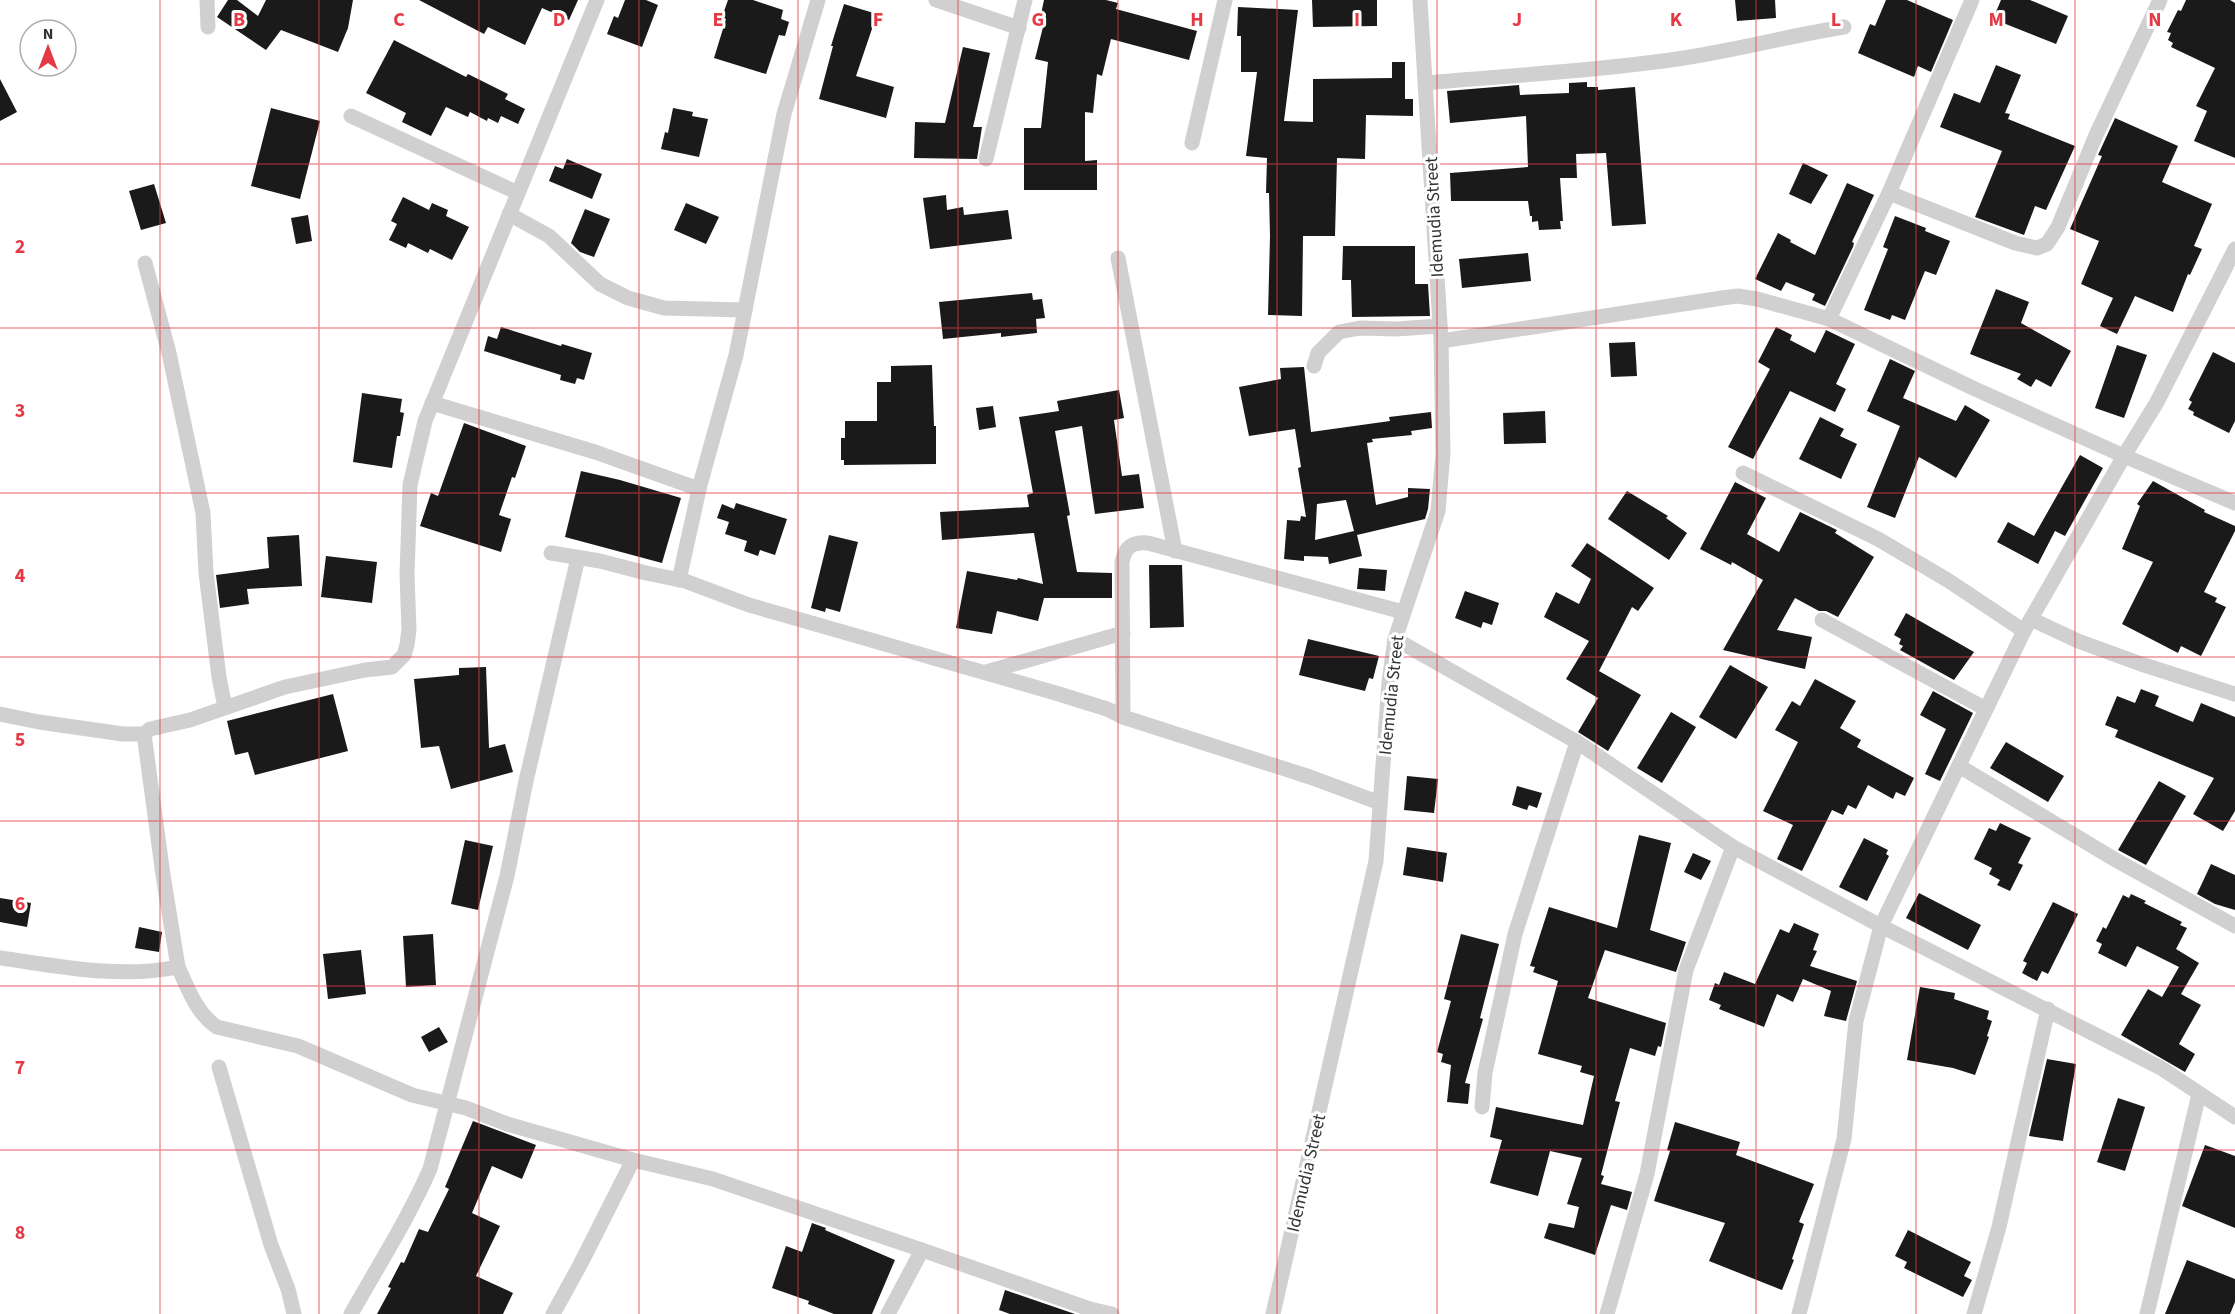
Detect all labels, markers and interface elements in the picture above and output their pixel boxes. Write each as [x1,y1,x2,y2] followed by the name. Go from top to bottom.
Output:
[233,6,245,34] text: B
[393,6,405,34] text: C
[553,6,565,34] text: D
[713,6,723,34] text: E
[873,6,883,34] text: F
[1032,6,1044,34] text: G
[1190,6,1204,34] text: H
[1354,6,1360,34] text: I
[1512,6,1522,34] text: J
[1670,6,1683,34] text: K
[1831,6,1841,34] text: L
[1988,6,2004,34] text: M
[2148,6,2162,34] text: N
[18,18,78,78] north arrow
[43,23,53,45] text: N
[1419,156,1450,278] street label: Idemudia Street
[15,233,25,261] text: 2
[15,397,25,425] text: 3
[15,562,26,590] text: 4
[1373,634,1410,756] street label: Idemudia Street
[15,726,25,754] text: 5
[15,890,25,918] text: 6
[15,1054,25,1082] text: 7
[1281,1112,1332,1235] street label: Idemudia Street
[15,1219,25,1247] text: 8

